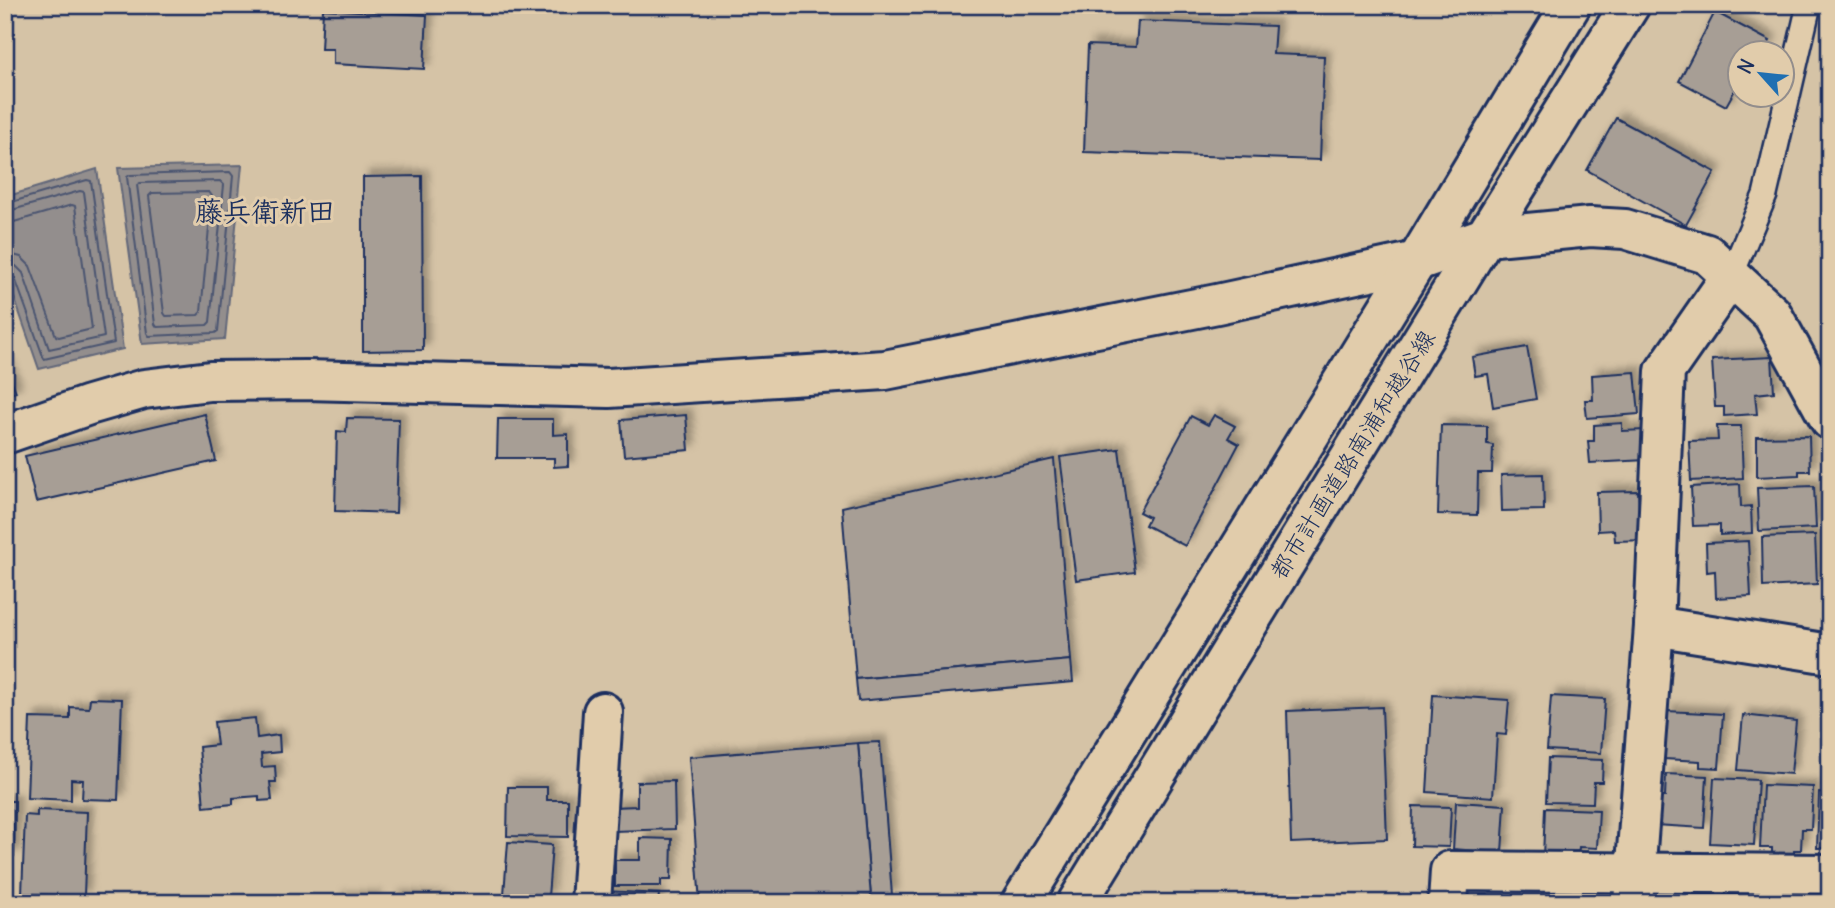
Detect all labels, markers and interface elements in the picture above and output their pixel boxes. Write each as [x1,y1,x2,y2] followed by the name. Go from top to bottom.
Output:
[1727,38,1797,108] north arrow
[1732,55,1760,78] text: N
[195,193,335,229] district label: 藤兵衛新田
[1263,324,1441,584] street label: 都市計画道路南浦和越谷線

